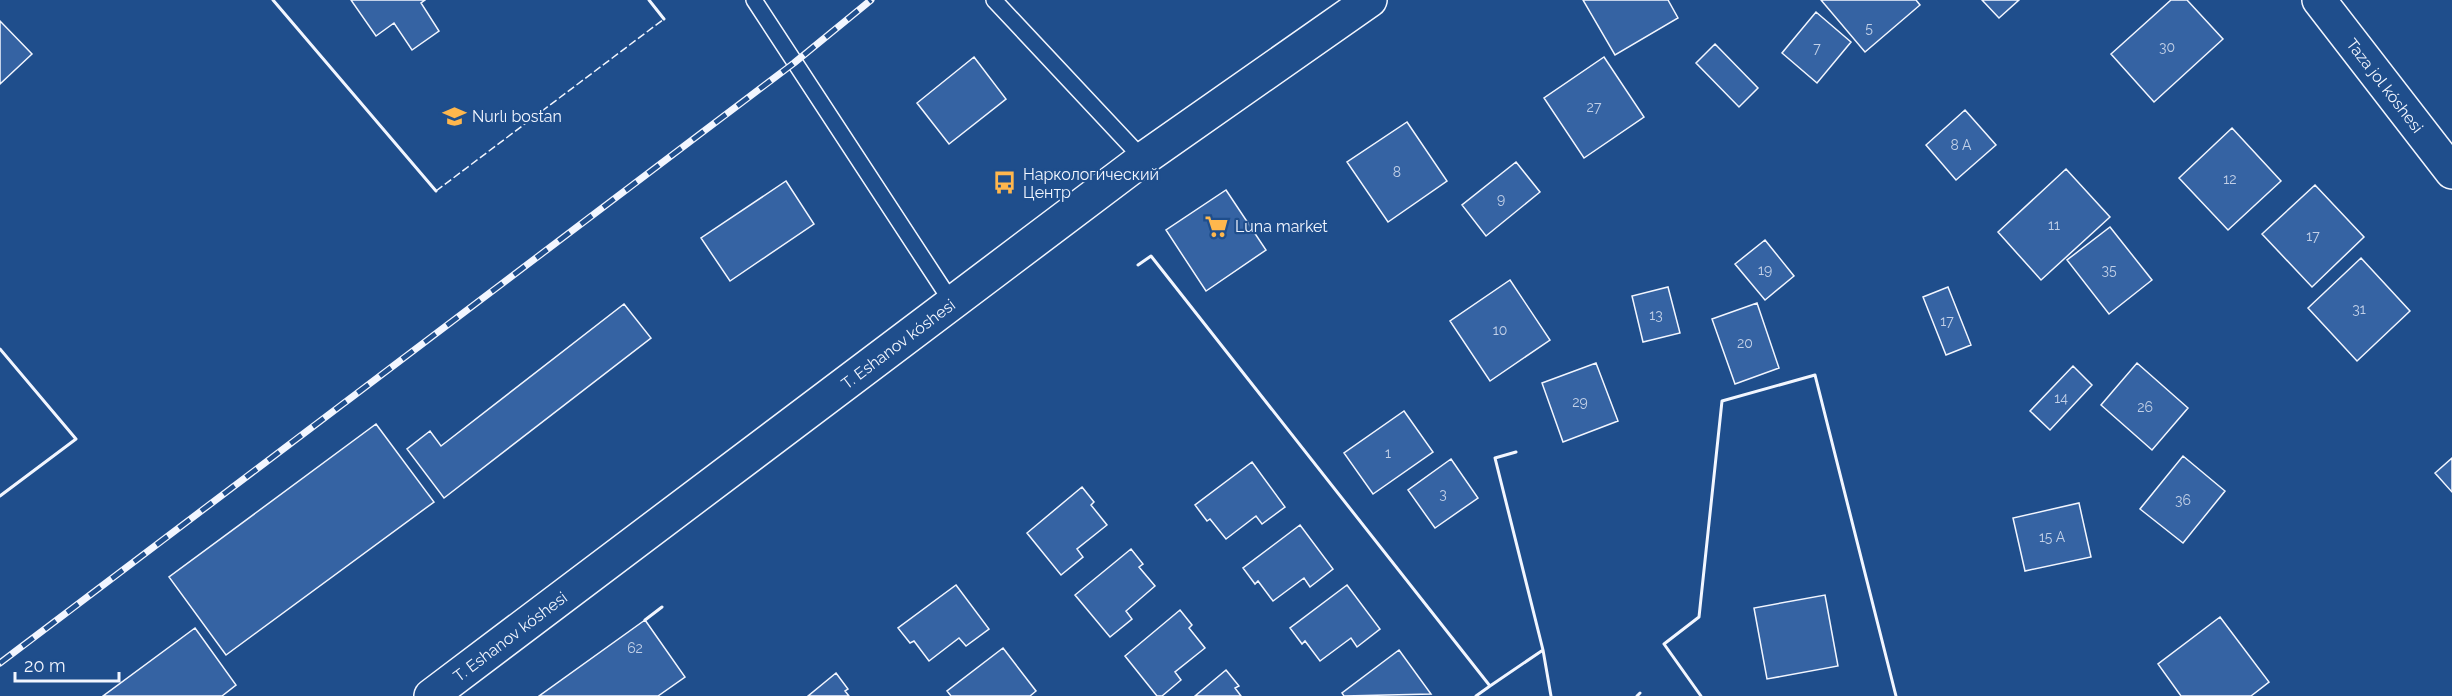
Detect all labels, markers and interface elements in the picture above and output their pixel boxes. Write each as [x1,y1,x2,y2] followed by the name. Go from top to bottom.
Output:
[1865,20,1873,36] house number: 5
[2343,35,2427,136] street label: Taza jol kóshesi
[2159,39,2175,55] house number: 30
[1813,40,1821,56] house number: 7
[1587,99,1602,115] house number: 27
[441,103,467,129] school or university icon: Nurlı bostan
[472,107,562,126] place label: Nurlı bostan
[1951,137,1972,153] house number: 8 А
[1393,164,1401,180] house number: 8
[1023,165,1159,202] place label: Наркологический Центр
[992,170,1018,196] bus stop icon: Наркологический Центр
[2223,171,2237,187] house number: 12
[1497,191,1505,207] house number: 9
[1204,213,1230,239] supermarket icon: Luna market
[1235,217,1328,236] place label: Luna market
[2048,217,2060,233] house number: 11
[2306,228,2320,244] house number: 17
[1758,262,1772,278] house number: 19
[2101,262,2117,278] house number: 35
[837,295,959,393] street label: T. Eshanov kóshesi
[2352,301,2366,317] house number: 31
[1649,307,1663,323] house number: 13
[1940,313,1954,329] house number: 17
[1493,322,1507,338] house number: 10
[1737,335,1753,351] house number: 20
[2054,390,2068,406] house number: 14
[1572,394,1588,410] house number: 29
[2137,399,2153,415] house number: 26
[1385,445,1391,461] house number: 1
[1439,486,1447,502] house number: 3
[2175,492,2191,508] house number: 36
[2039,529,2066,545] house number: 15 А
[449,587,571,685] street label: T. Eshanov kóshesi
[627,640,643,656] house number: 62
[15,645,118,683] scale bar
[24,655,66,676] text: 20 m

